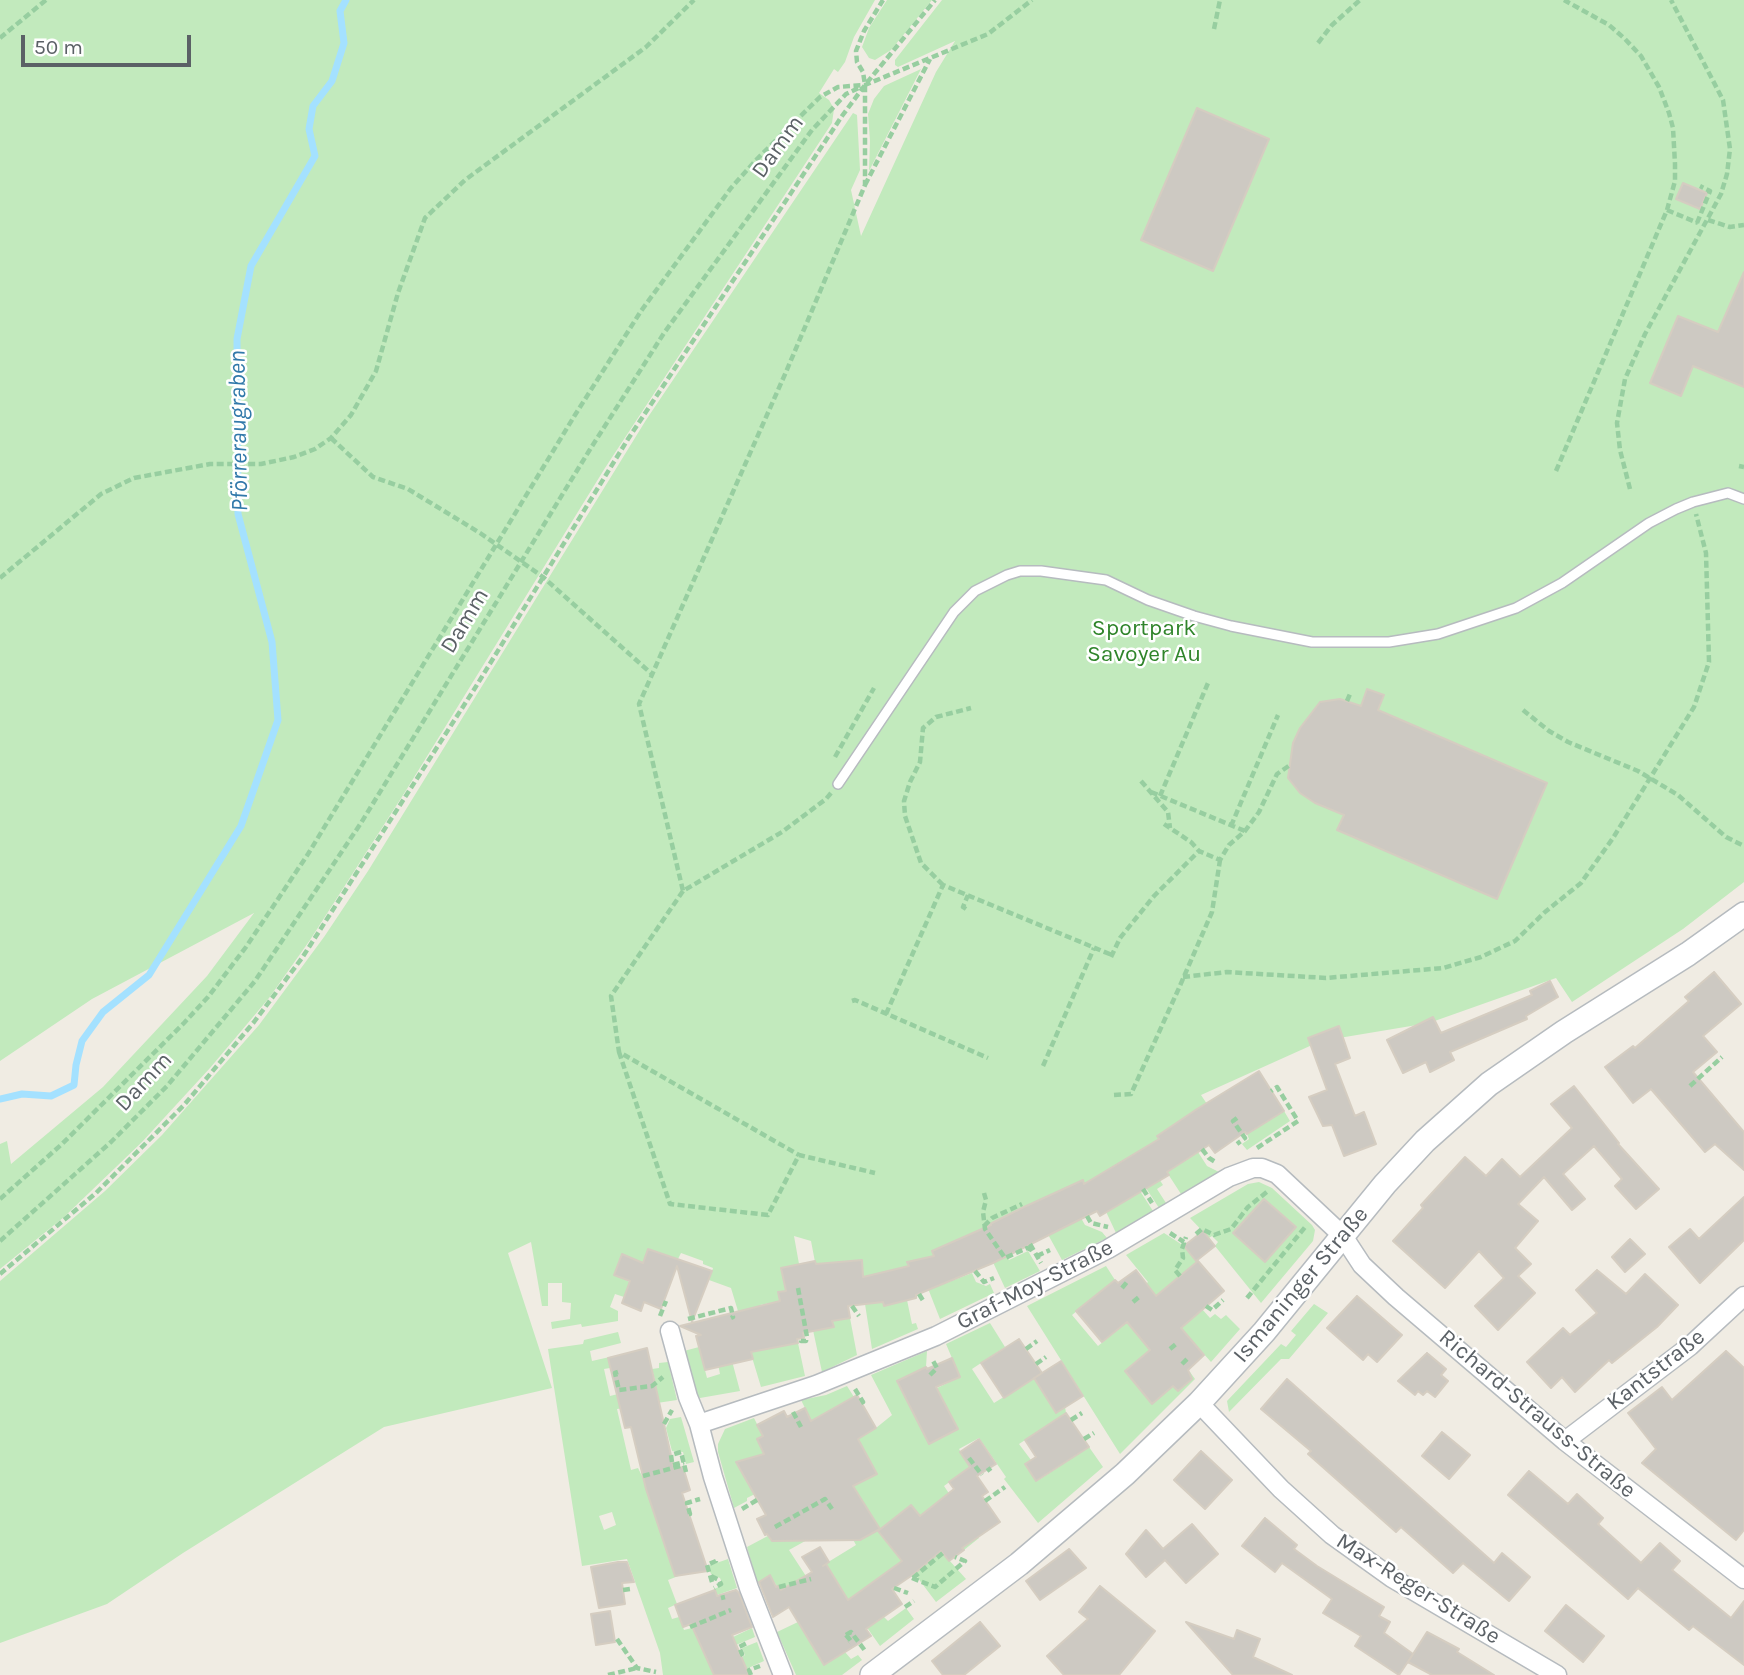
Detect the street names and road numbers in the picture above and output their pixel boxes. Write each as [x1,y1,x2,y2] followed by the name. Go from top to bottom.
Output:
[746,110,810,184] street label: Damm
[435,584,495,658] street label: Damm
[110,1047,178,1117] street label: Damm
[1228,1201,1374,1369] street label: Ismaninger Straße
[952,1234,1118,1336] street label: Graf-Moy-Straße
[1601,1323,1711,1417] street label: Kantstraße
[1433,1324,1641,1504] street label: Richard-Strauss-Straße
[1331,1527,1505,1651] street label: Max-Reger-Straße

